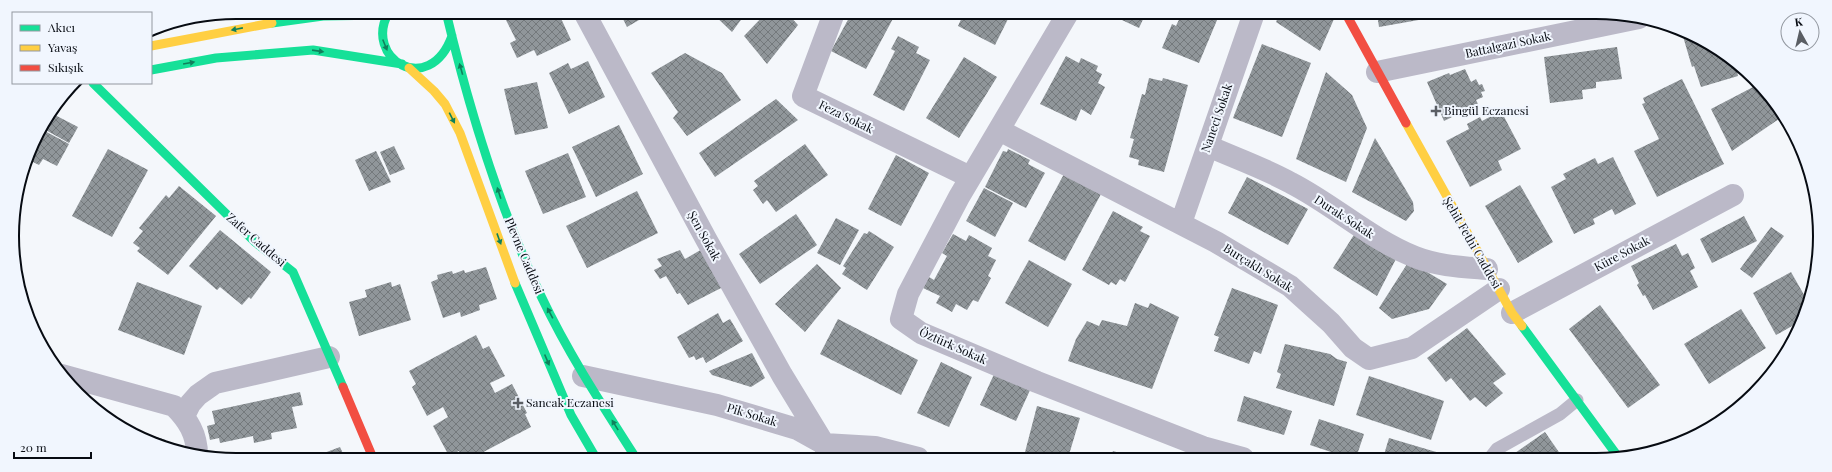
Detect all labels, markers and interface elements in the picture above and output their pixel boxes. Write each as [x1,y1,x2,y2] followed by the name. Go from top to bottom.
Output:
[12,12,152,84] legend
[1780,12,1820,52] north arrow
[1794,14,1804,30] text: K
[47,19,76,35] text: Akıcı
[231,27,243,33] one-way arrow
[1463,27,1553,61] street label: Battalgazi Sokak
[47,39,77,55] text: Yavaş
[382,39,388,50] one-way arrow
[312,48,325,54] one-way arrow
[48,59,84,75] text: Sıkışık
[183,59,195,65] one-way arrow
[458,62,464,74] one-way arrow
[1197,81,1235,154] street label: Naneci Sokak
[816,96,877,136] street label: Feza Sokak
[1444,102,1529,118] place label: Bingül Eczanesi
[1431,106,1441,116] marker: Bingül Eczanesi
[449,112,455,124] one-way arrow
[496,187,502,199] one-way arrow
[1312,191,1378,242] street label: Durak Sokak
[1440,194,1506,292] street label: Şehit Fethi Caddesi
[685,208,725,264] street label: Şen Sokak
[223,209,290,270] street label: Zafer Caddesi
[502,215,548,297] street label: Plevne Caddesi
[1591,232,1653,274] street label: Küre Sokak
[496,234,502,246] one-way arrow
[1221,239,1297,295] street label: Burçaklı Sokak
[547,307,553,318] one-way arrow
[917,323,990,367] street label: Öztürk Sokak
[544,354,550,366] one-way arrow
[526,394,614,410] place label: Sancak Eczanesi
[513,398,523,408] marker: Sancak Eczanesi
[725,399,780,429] street label: Pik Sokak
[611,419,618,431] one-way arrow
[14,434,91,460] scale bar
[20,439,47,455] text: 20 m

